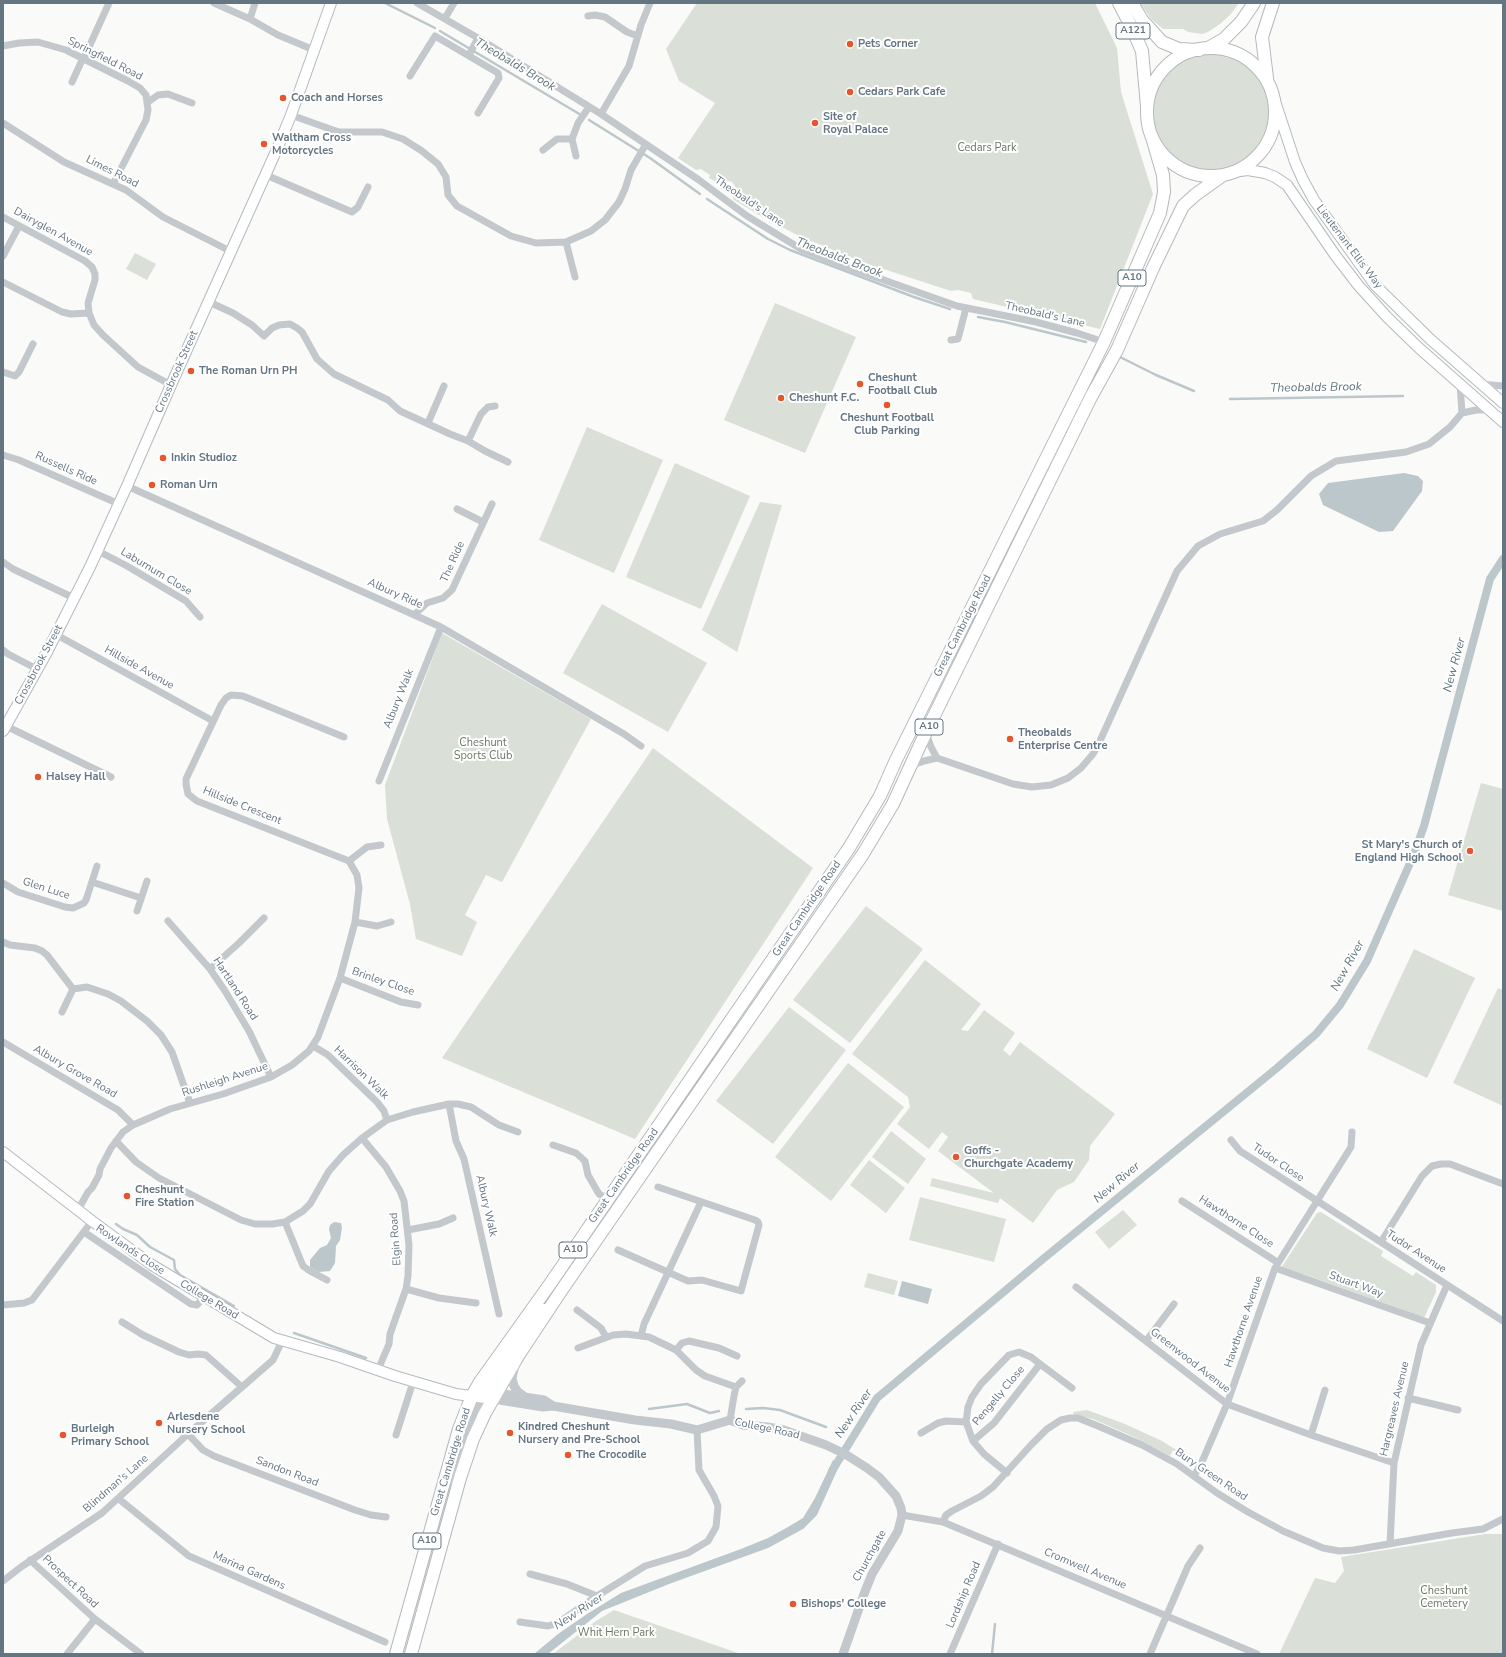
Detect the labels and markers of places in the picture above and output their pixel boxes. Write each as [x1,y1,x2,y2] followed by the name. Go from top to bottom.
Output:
[858,37,918,51] place label: Pets Corner
[845,39,855,49] marker: Pets Corner
[858,85,945,99] place label: Cedars Park Cafe
[845,87,855,97] marker: Cedars Park Cafe
[291,91,383,105] place label: Coach and Horses
[278,93,288,103] marker: Coach and Horses
[823,110,888,136] place label: Site of Royal Palace
[810,118,820,128] marker: Site of Royal Palace
[272,131,351,157] place label: Waltham Cross Motorcycles
[259,139,269,149] marker: Waltham Cross Motorcycles
[199,364,298,378] place label: The Roman Urn PH
[186,366,196,376] marker: The Roman Urn PH
[868,371,937,397] place label: Cheshunt Football Club
[855,379,865,389] marker: Cheshunt Football Club
[789,391,859,405] place label: Cheshunt F.C.
[776,393,786,403] marker: Cheshunt F.C.
[882,400,892,410] marker: Cheshunt Football Club Parking
[840,411,934,437] place label: Cheshunt Football Club Parking
[171,451,237,465] place label: Inkin Studioz
[158,453,168,463] marker: Inkin Studioz
[160,478,218,492] place label: Roman Urn
[147,480,157,490] marker: Roman Urn
[1018,726,1107,752] place label: Theobalds Enterprise Centre
[1005,734,1015,744] marker: Theobalds Enterprise Centre
[46,770,106,784] place label: Halsey Hall
[33,772,43,782] marker: Halsey Hall
[1355,838,1462,864] place label: St Mary's Church of England High School
[1465,846,1475,856] marker: St Mary's Church of England High School
[964,1144,1073,1170] place label: Goffs - Churchgate Academy
[951,1152,961,1162] marker: Goffs - Churchgate Academy
[135,1183,194,1209] place label: Cheshunt Fire Station
[122,1191,132,1201] marker: Cheshunt Fire Station
[167,1410,245,1436] place label: Arlesdene Nursery School
[154,1418,164,1428] marker: Arlesdene Nursery School
[518,1420,640,1446] place label: Kindred Cheshunt Nursery and Pre-School
[71,1422,149,1448] place label: Burleigh Primary School
[505,1428,515,1438] marker: Kindred Cheshunt Nursery and Pre-School
[58,1430,68,1440] marker: Burleigh Primary School
[576,1448,646,1462] place label: The Crocodile
[563,1450,573,1460] marker: The Crocodile
[801,1597,886,1611] place label: Bishops' College
[788,1599,798,1609] marker: Bishops' College

